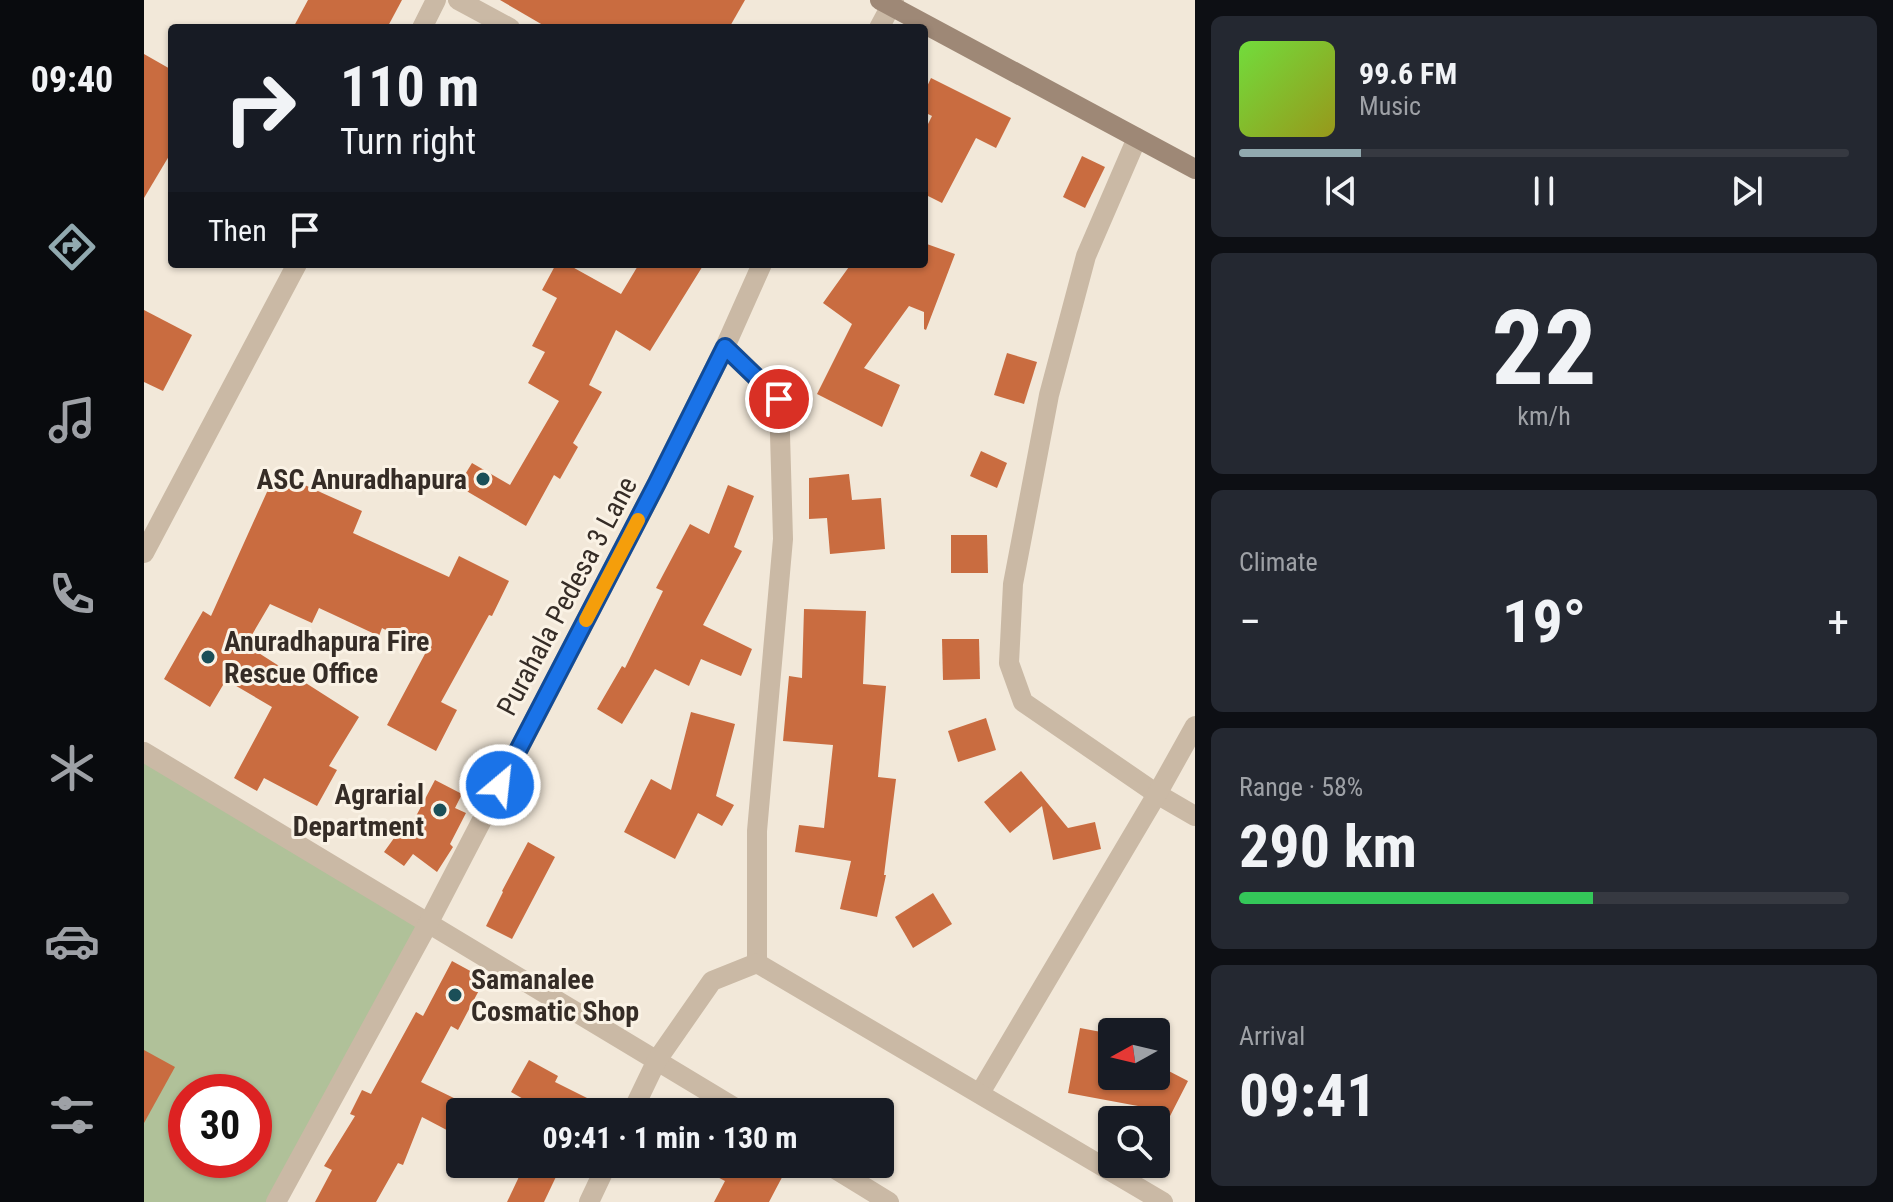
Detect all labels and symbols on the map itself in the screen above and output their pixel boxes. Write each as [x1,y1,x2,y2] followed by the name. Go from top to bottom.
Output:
[745,365,813,433] pin
[257,463,467,496] place label: ASC Anuradhapura
[474,470,492,488] marker: ASC Anuradhapura
[490,471,644,721] street label: Purahala Pedesa 3 Lane
[224,625,429,690] place label: Anuradhapura Fire Rescue Office
[199,648,217,666] marker: Anuradhapura Fire Rescue Office
[458,743,542,827] position arrow
[293,778,424,843] place label: Agrarial Department
[431,801,449,819] marker: Agrarial Department
[471,963,639,1028] place label: Samanalee Cosmatic Shop
[446,986,464,1004] marker: Samanalee Cosmatic Shop
[1098,1018,1170,1090] north arrow
[168,1074,272,1178] speed limit sign: 30

